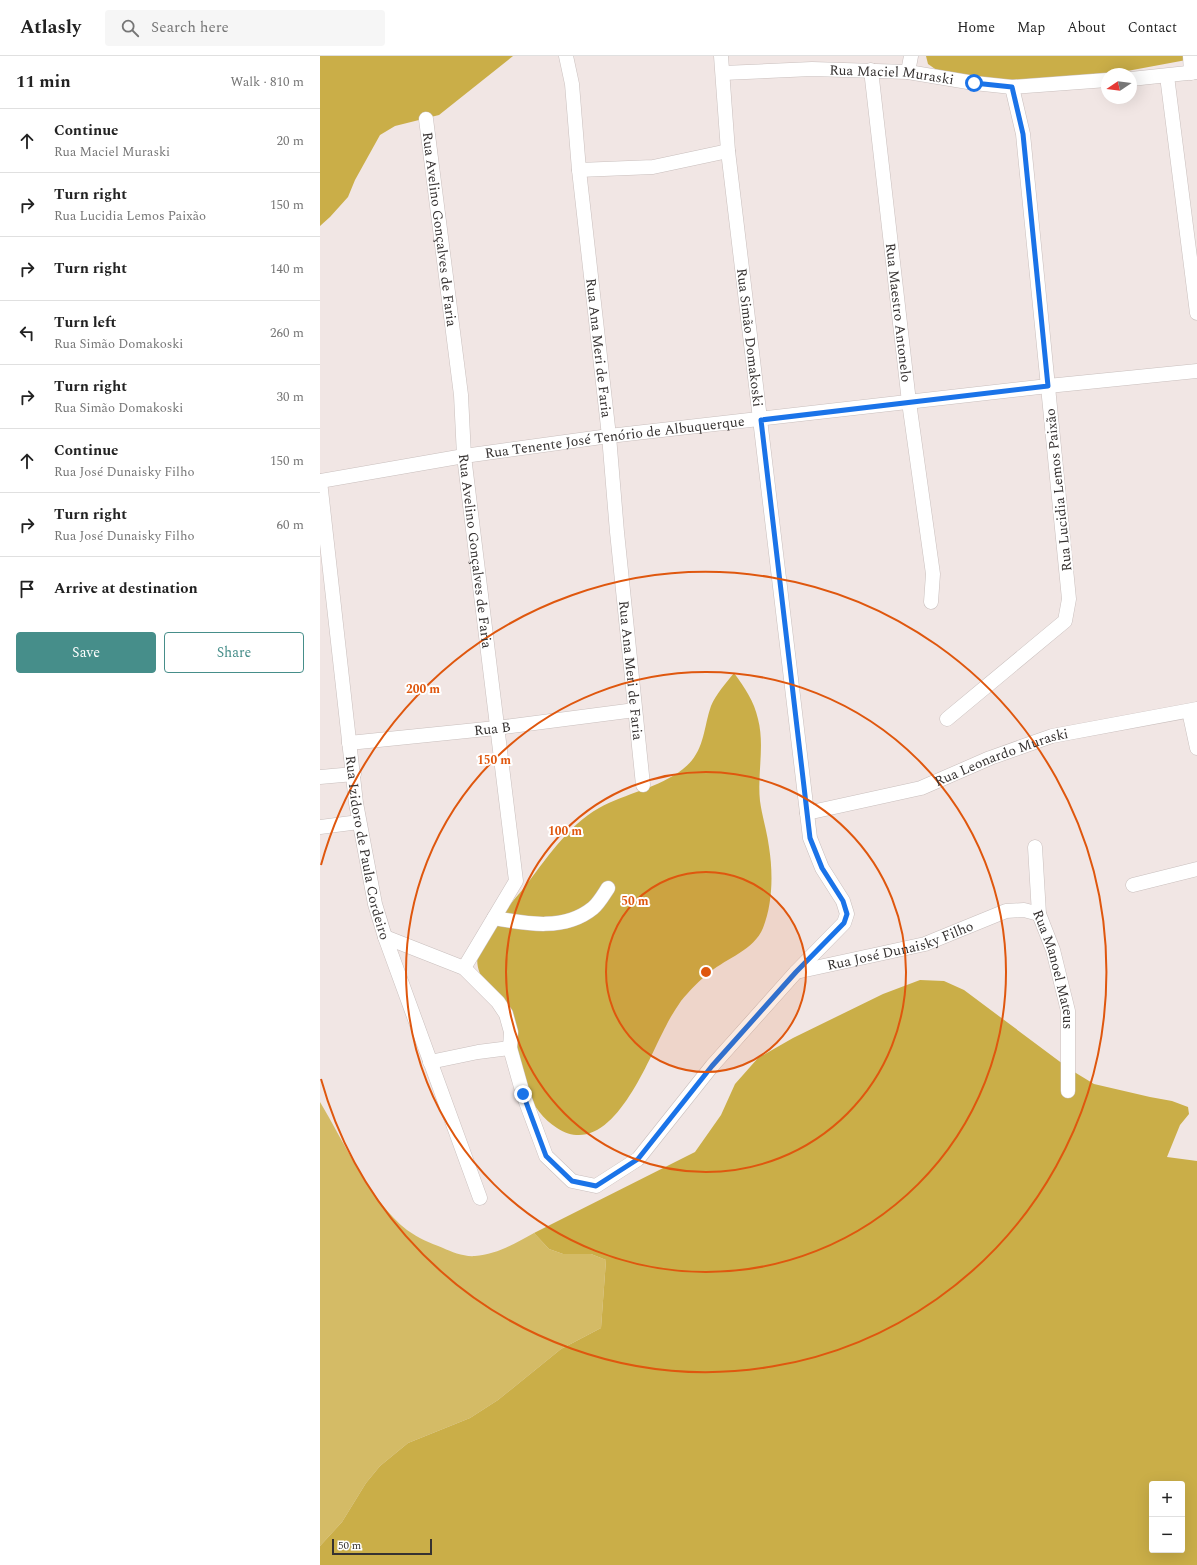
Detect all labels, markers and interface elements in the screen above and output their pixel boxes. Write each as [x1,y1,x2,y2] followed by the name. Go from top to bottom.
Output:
[105,10,385,46] search box
[20,13,81,42] text: Atlasly
[151,16,229,39] text: Search here
[119,17,141,39] icon: search
[957,17,995,38] text: Home
[1017,17,1045,38] text: Map
[1067,17,1106,38] text: About
[1128,17,1177,38] text: Contact
[829,60,955,90] street label: Rua Maciel Muraski
[1101,68,1137,104] north arrow
[16,69,71,95] text: 11 min
[230,72,304,92] text: Walk · 810 m
[965,74,983,92] route start
[54,119,119,142] text: Continue
[16,130,38,152] icon: ahead
[277,131,304,151] text: 20 m
[417,131,462,328] street label: Rua Avelino Gonçalves de Faria
[54,142,170,162] text: Rua Maciel Muraski
[54,183,127,206] text: Turn right
[16,194,38,216] icon: right
[270,195,304,215] text: 150 m
[54,206,206,226] text: Rua Lucidia Lemos Paixão
[880,242,917,383] street label: Rua Maestro Antonelo
[54,257,127,280] text: Turn right
[16,258,38,280] icon: right
[270,259,304,279] text: 140 m
[731,267,768,408] street label: Rua Simão Domakoski
[580,277,617,419] street label: Rua Ana Meri de Faria
[54,311,116,334] text: Turn left
[16,322,38,344] icon: left
[270,323,304,343] text: 260 m
[54,334,183,354] text: Rua Simão Domakoski
[54,375,127,398] text: Turn right
[16,386,38,408] icon: right
[277,387,304,407] text: 30 m
[54,398,183,418] text: Rua Simão Domakoski
[1039,407,1078,573] street label: Rua Lucidia Lemos Paixão
[484,411,746,464] street label: Rua Tenente José Tenório de Albuquerque
[54,439,119,462] text: Continue
[16,450,38,472] icon: ahead
[270,451,304,471] text: 150 m
[453,453,497,650] street label: Rua Avelino Gonçalves de Faria
[54,462,194,482] text: Rua José Dunaisky Filho
[54,503,127,526] text: Turn right
[16,514,38,536] icon: right
[277,515,304,535] text: 60 m
[54,526,194,546] text: Rua José Dunaisky Filho
[54,577,198,600] text: Arrive at destination
[16,578,38,600] icon: arrive
[613,600,648,741] street label: Rua Ana Meri de Faria
[16,632,156,673] button: Save
[164,632,304,673] button: Share
[406,680,440,699] text: 200 m
[473,716,512,741] street label: Rua B
[931,723,1070,792] street label: Rua Leonardo Muraski
[477,751,511,770] text: 150 m
[340,754,395,943] street label: Rua Izidoro de Paula Cordeiro
[548,822,582,841] text: 100 m
[621,892,649,911] text: 50 m
[1027,907,1078,1029] street label: Rua Manoel Mateus
[825,915,977,976] street label: Rua José Dunaisky Filho
[699,965,713,979] centre of rings
[514,1085,532,1103] route end
[1149,1481,1185,1553] map controls
[1149,1481,1185,1517] button: +
[1149,1517,1185,1553] button: −
[332,1537,432,1556] scale bar
[338,1537,361,1554] text: 50 m

